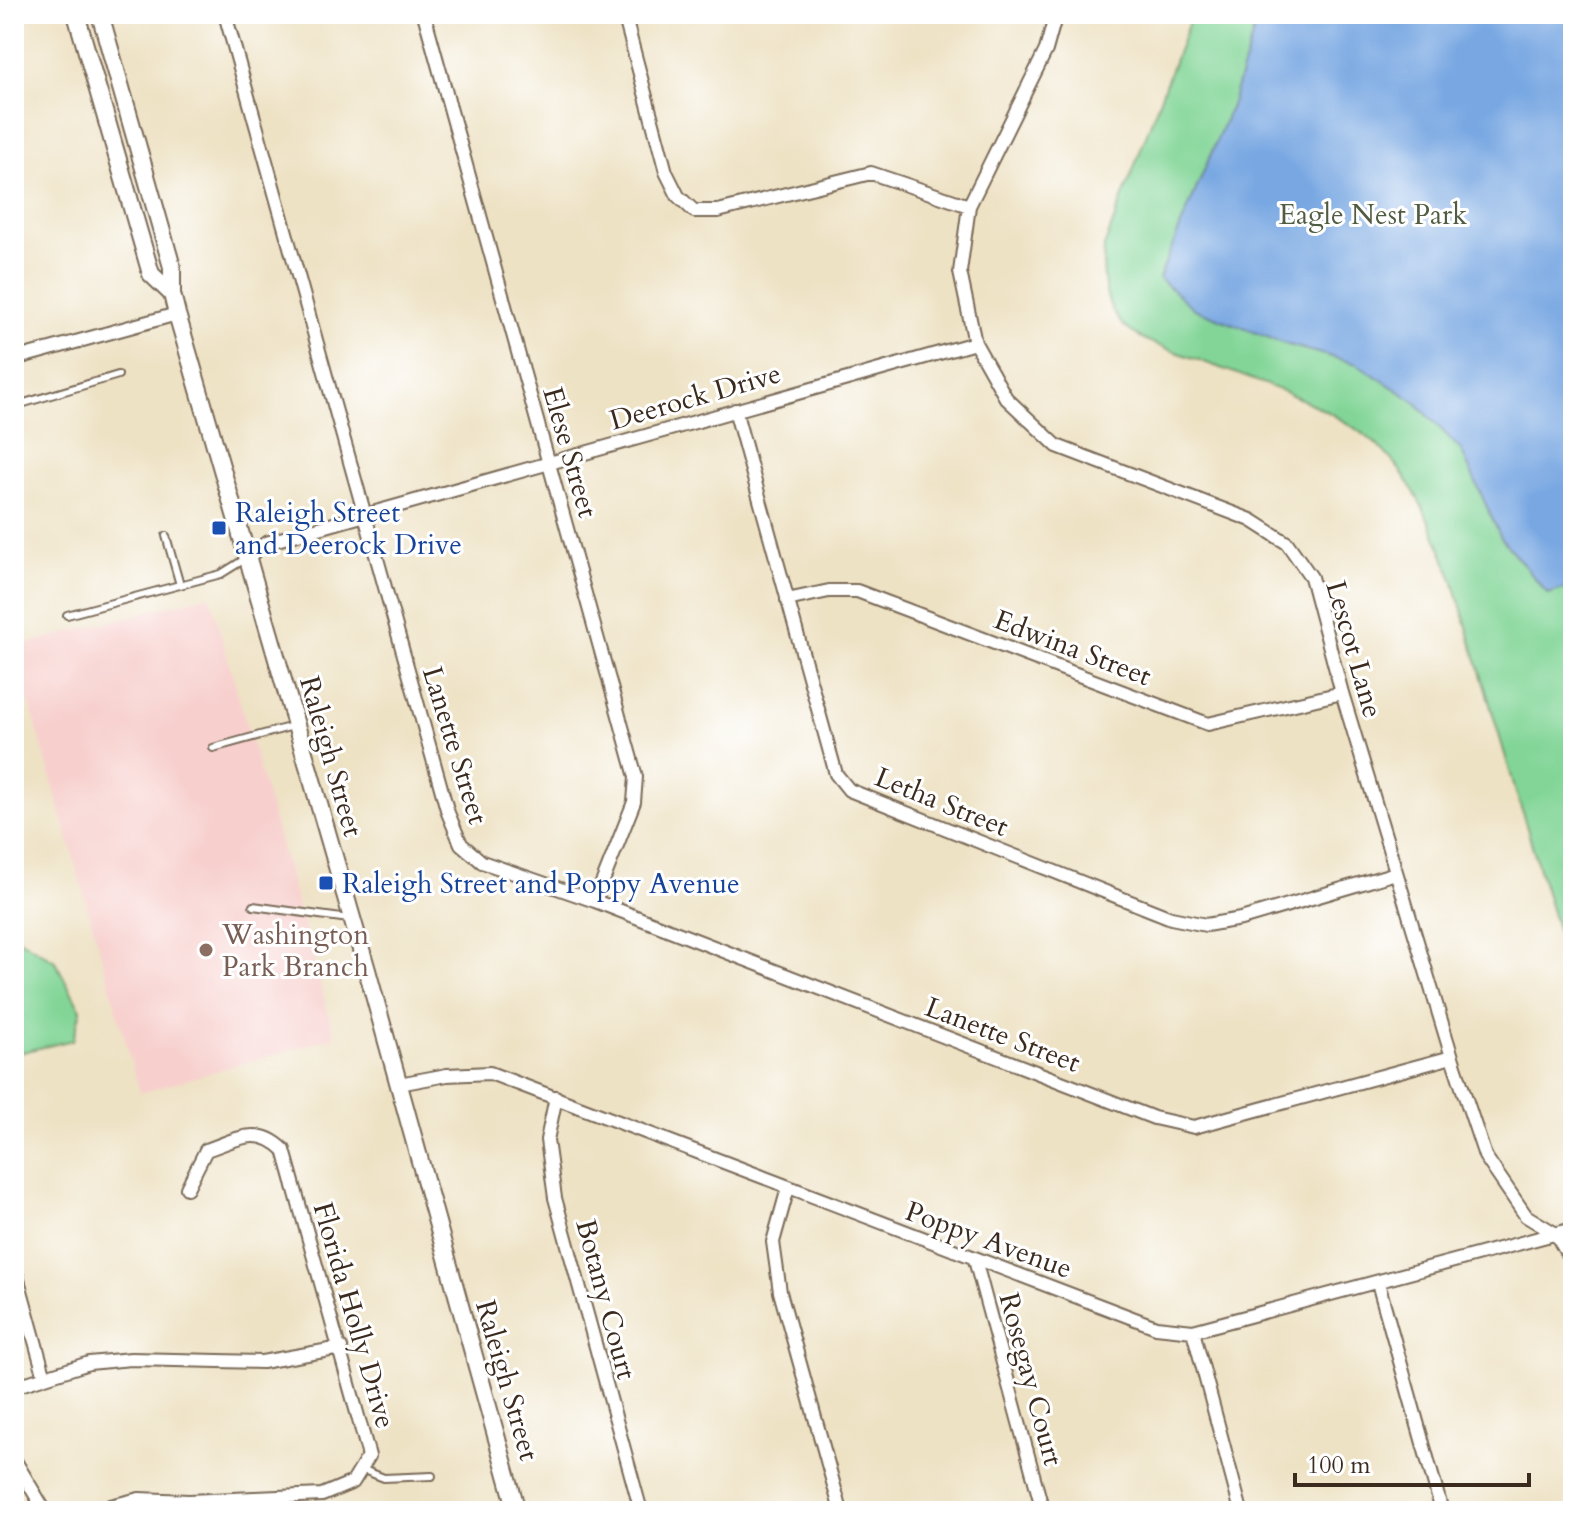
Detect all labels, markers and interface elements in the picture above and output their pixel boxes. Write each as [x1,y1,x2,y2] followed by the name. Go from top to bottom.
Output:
[1279,196,1467,234] park label: Eagle Nest Park
[605,354,785,440] street label: Deerock Drive
[533,383,607,522] street label: Elese Street
[235,494,462,564] place label: Raleigh Street and Deerock Drive
[210,519,228,537] marker: Raleigh Street and Deerock Drive
[1316,576,1392,722] street label: Lescot Lane
[989,601,1157,695] street label: Edwina Street
[413,662,497,829] street label: Lanette Street
[290,672,372,841] street label: Raleigh Street
[869,758,1014,846] street label: Letha Street
[342,865,740,903] place label: Raleigh Street and Poppy Avenue
[317,874,335,892] marker: Raleigh Street and Poppy Avenue
[221,916,369,986] place label: Washington Park Branch
[197,941,215,959] marker: Washington Park Branch
[920,988,1086,1082] street label: Lanette Street
[900,1192,1077,1288] street label: Poppy Avenue
[304,1198,405,1433] street label: Florida Holly Drive
[566,1215,646,1384] street label: Botany Court
[990,1289,1072,1470] street label: Rosegay Court
[466,1296,548,1465] street label: Raleigh Street
[1295,1437,1529,1487] scale bar
[1307,1449,1371,1482] text: 100 m

